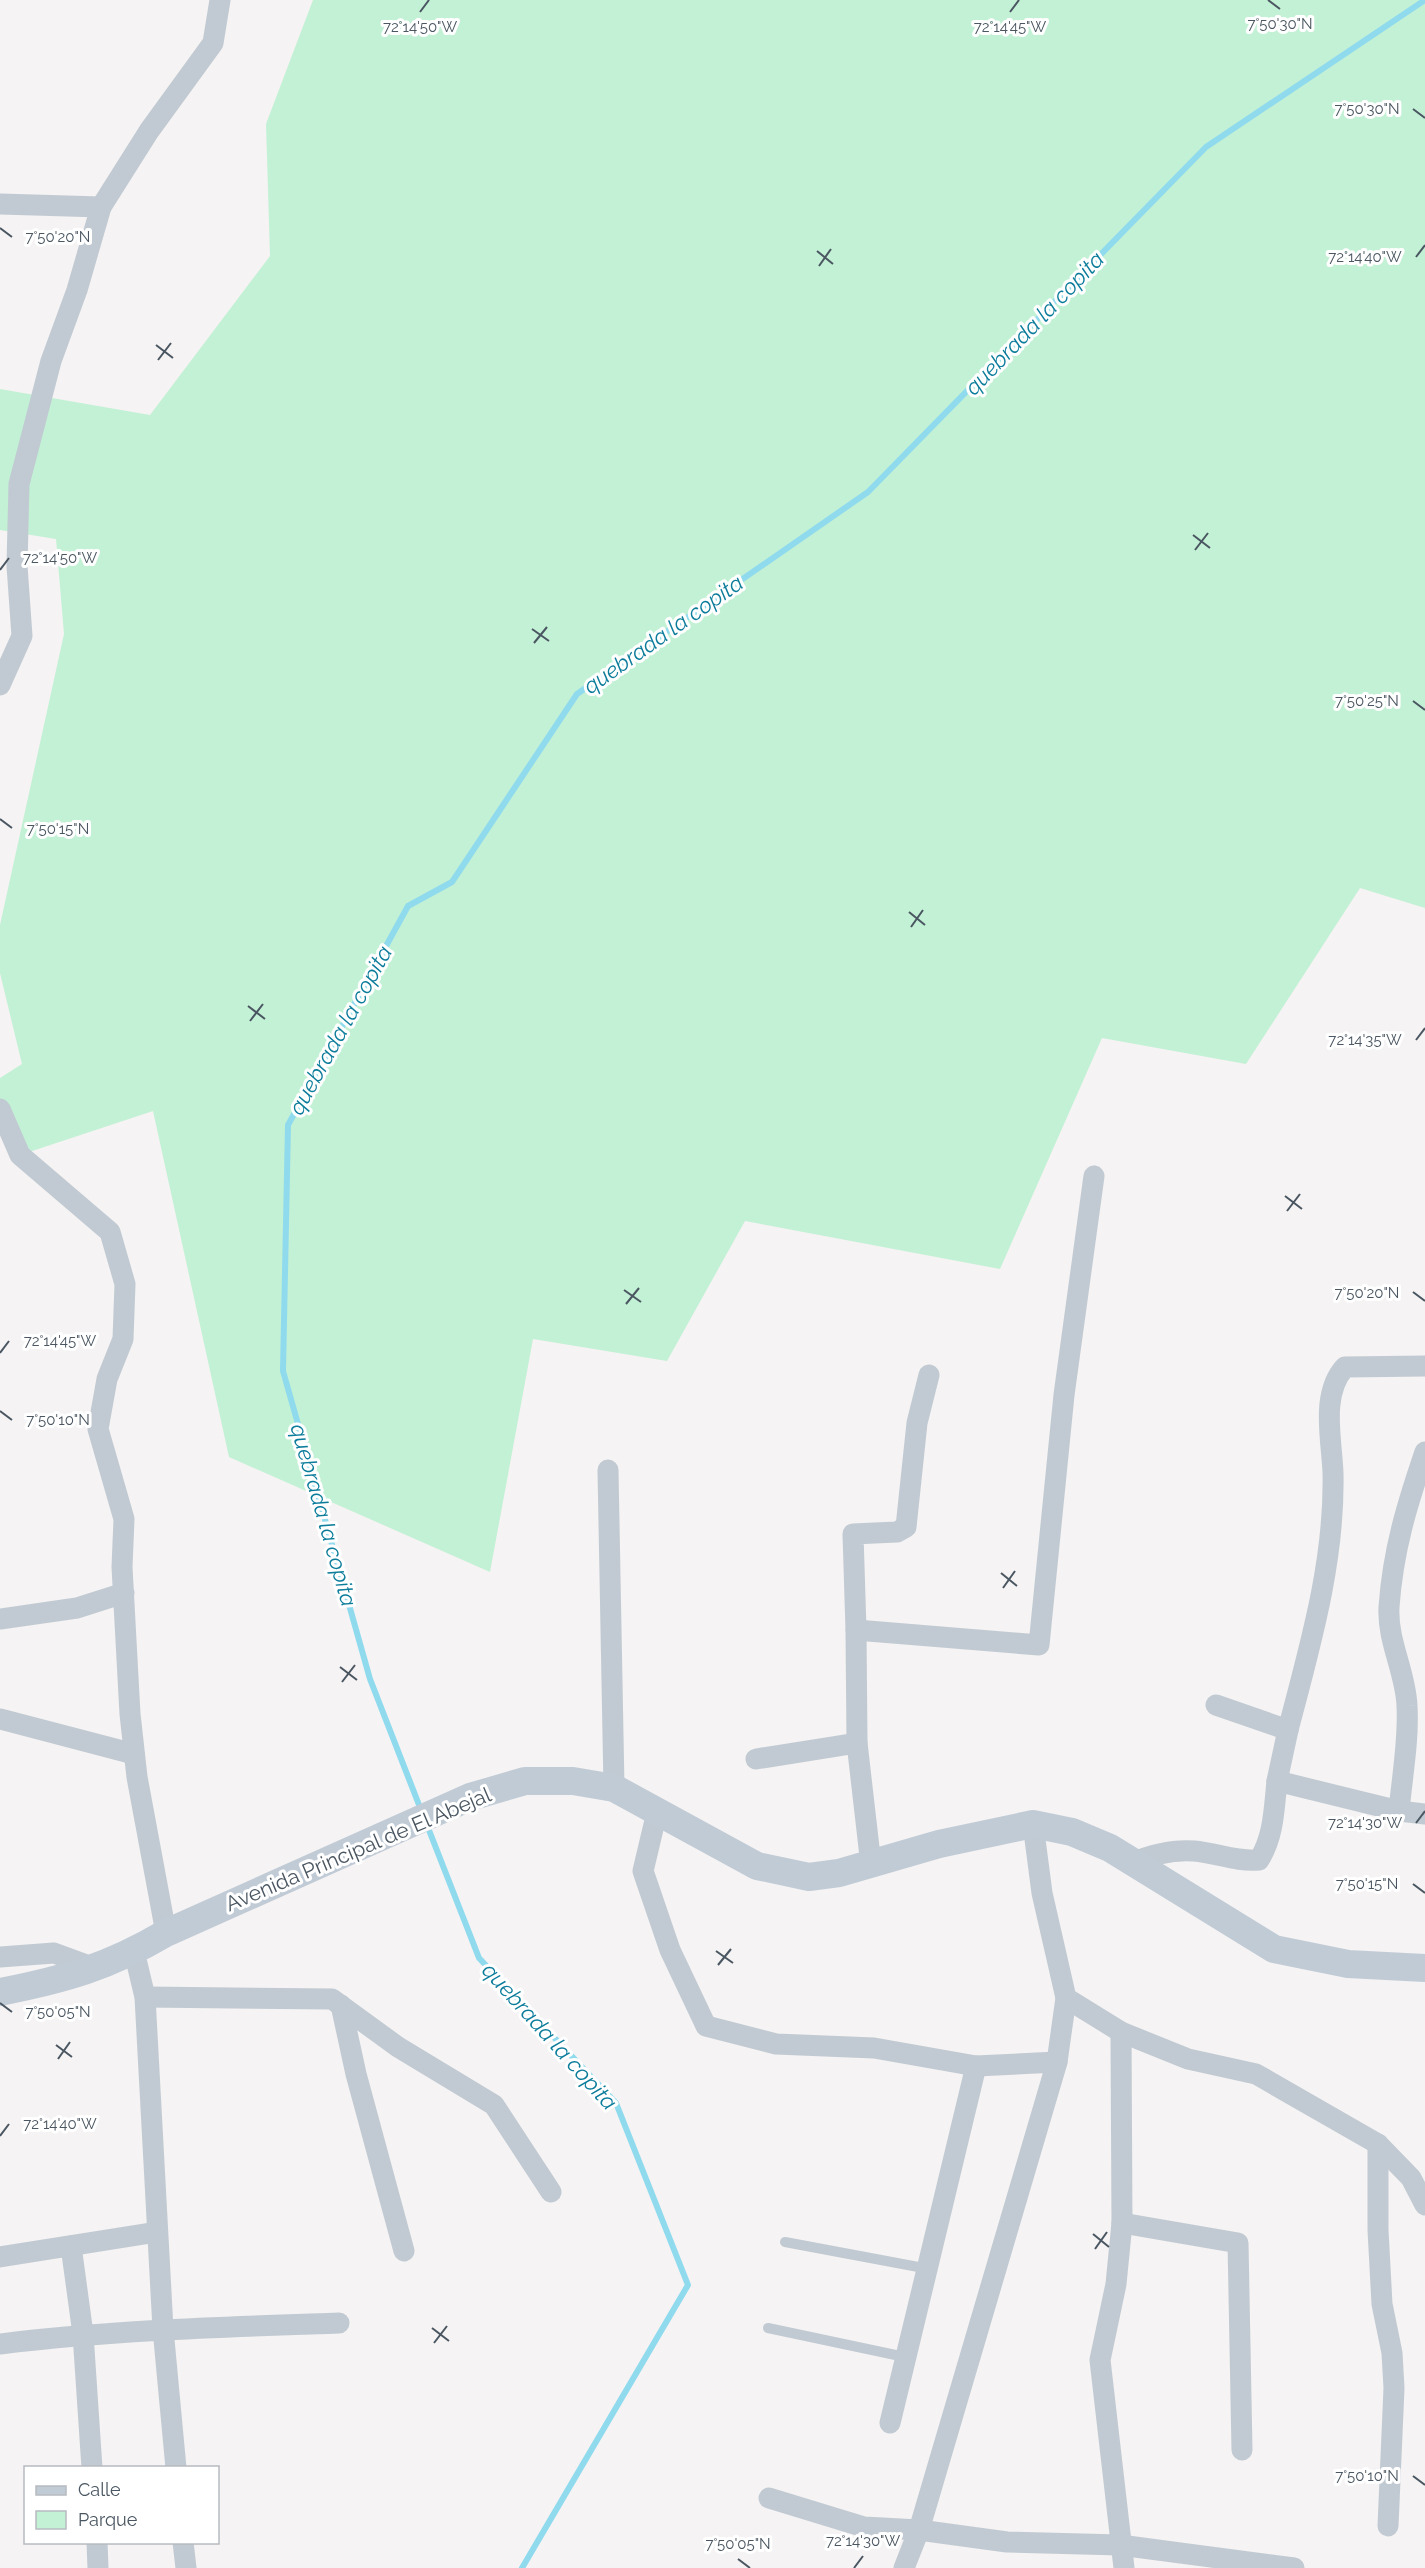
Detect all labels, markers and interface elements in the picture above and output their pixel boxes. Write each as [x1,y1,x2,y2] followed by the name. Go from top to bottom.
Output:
[1248,15,1312,33] text: 7°50'30"N
[383,18,457,36] text: 72°14'50"W
[974,18,1047,36] text: 72°14'45"W
[1335,100,1399,118] text: 7°50'30"N
[26,228,90,246] text: 7°50'20"N
[959,246,1109,400] water label: quebrada la copita
[1328,248,1402,266] text: 72°14'40"W
[23,549,97,567] text: 72°14'50"W
[578,569,748,699] water label: quebrada la copita
[1335,692,1399,710] text: 7°50'25"N
[27,820,89,838] text: 7°50'15"N
[283,941,397,1119] water label: quebrada la copita
[1328,1031,1402,1049] text: 72°14'35"W
[1335,1284,1399,1302] text: 7°50'20"N
[24,1332,97,1350] text: 72°14'45"W
[26,1411,90,1429] text: 7°50'10"N
[285,1421,363,1609] water label: quebrada la copita
[221,1781,495,1916] street label: Avenida Principal de El Abejal
[1328,1814,1402,1832] text: 72°14'30"W
[1336,1875,1398,1893] text: 7°50'15"N
[477,1957,623,2115] water label: quebrada la copita
[25,2003,91,2021] text: 7°50'05"N
[23,2115,97,2133] text: 72°14'40"W
[24,2466,219,2544] legend
[1335,2467,1399,2485] text: 7°50'10"N
[78,2479,121,2500] text: Calle
[78,2509,138,2530] text: Parque
[826,2532,900,2550] text: 72°14'30"W
[705,2535,771,2553] text: 7°50'05"N

